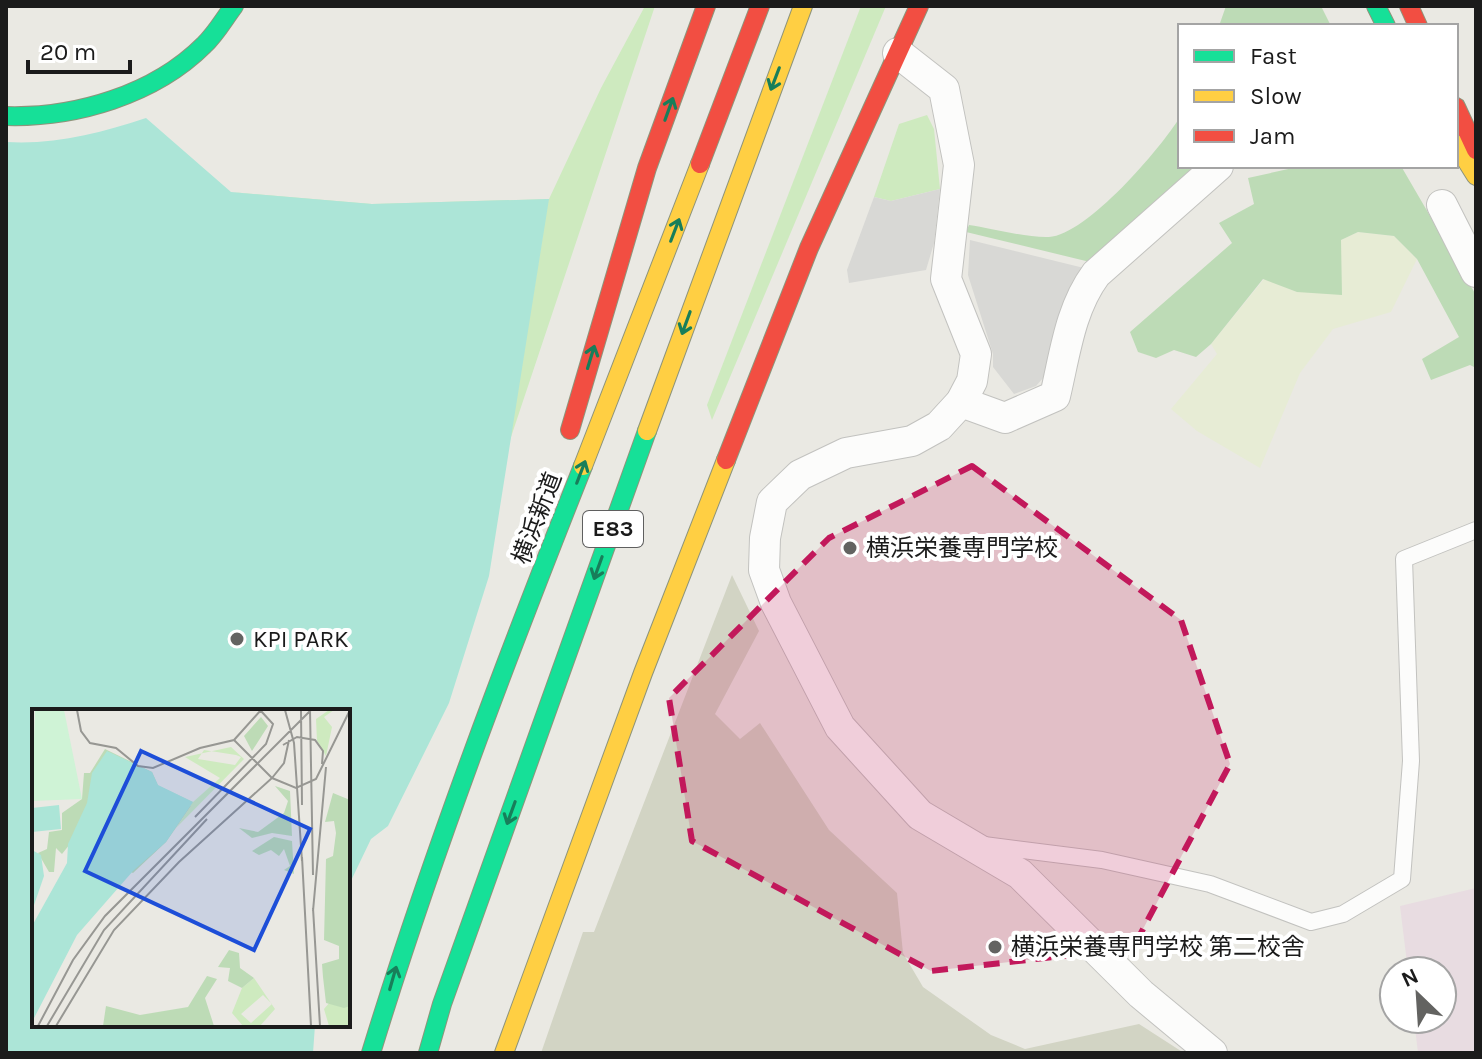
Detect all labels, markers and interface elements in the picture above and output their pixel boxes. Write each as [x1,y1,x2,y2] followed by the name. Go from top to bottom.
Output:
[28,24,130,74] scale bar
[1178,24,1458,168] legend
[40,38,96,66] text: 20 m
[1250,42,1297,70] text: Fast
[767,66,781,91] one-way arrow
[1250,82,1302,110] text: Slow
[663,97,677,122] one-way arrow
[1250,122,1295,150] text: Jam
[669,218,684,243] one-way arrow
[678,310,692,335] one-way arrow
[584,345,599,371] one-way arrow
[575,460,589,485] one-way arrow
[507,468,567,568] street label: 横浜新道
[583,511,643,547] road number: E83
[866,534,1058,562] place label: 横浜栄養専門学校
[841,539,859,557] marker: 横浜栄養専門学校
[590,555,605,580] one-way arrow
[253,625,349,653] place label: KPI PARK
[228,630,246,648] marker: KPI PARK
[32,709,350,1027] inset map
[502,800,517,825] one-way arrow
[1011,933,1305,961] place label: 横浜栄養専門学校 第二校舎
[986,938,1004,956] marker: 横浜栄養専門学校 第二校舎
[1378,955,1458,1035] north arrow
[1397,963,1423,993] text: N
[386,966,401,992] one-way arrow

